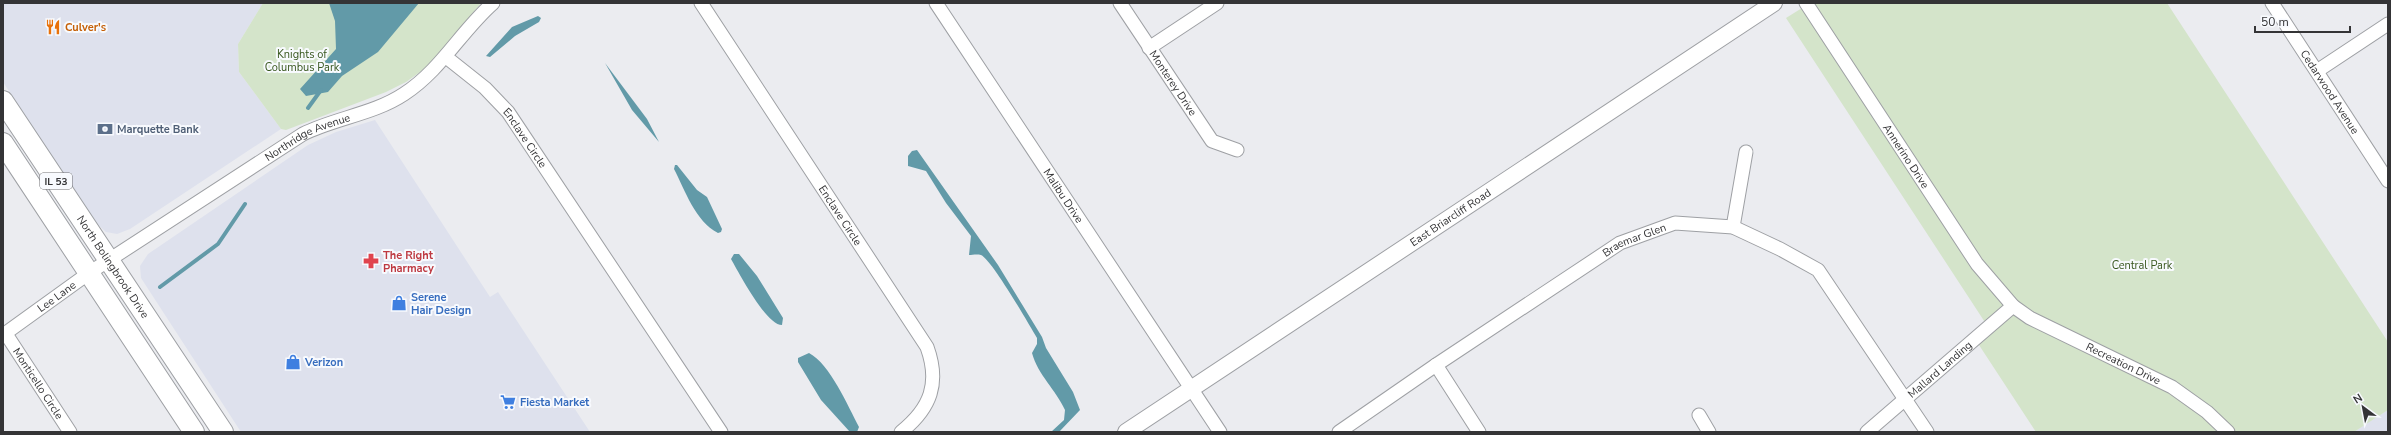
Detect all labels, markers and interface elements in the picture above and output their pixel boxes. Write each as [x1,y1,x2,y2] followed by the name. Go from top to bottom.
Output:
[2255,8,2350,34] scale bar
[2261,14,2289,30] text: 50 m
[44,18,62,36] restaurant icon: Culver's
[65,20,106,35] place label: Culver's
[265,47,340,75] park label: Knights of Columbus Park
[1146,47,1200,119] street label: Monterey Drive
[2297,47,2362,137] street label: Cedarwood Avenue
[500,105,550,171] street label: Enclave Circle
[262,110,352,165] street label: Northridge Avenue
[96,120,114,138] bank icon: Marquette Bank
[1879,121,1933,192] street label: Annerino Drive
[117,122,200,137] place label: Marquette Bank
[1040,166,1087,226] street label: Malibu Drive
[40,173,72,189] road number: IL 53
[815,183,865,249] street label: Enclave Circle
[1407,185,1494,250] street label: East Briarcliff Road
[73,213,152,321] street label: North Bolingbrook Drive
[1600,220,1668,261] street label: Braemar Glen
[383,248,434,276] place label: The Right Pharmacy
[362,252,380,270] pharmacy icon: The Right Pharmacy
[2112,258,2173,273] park label: Central Park
[34,278,79,316] street label: Lee Lane
[411,290,471,318] place label: Serene Hair Design
[390,294,408,312] shop icon: Serene Hair Design
[1905,338,1975,402] street label: Mallard Landing
[2083,339,2163,388] street label: Recreation Drive
[9,345,67,422] street label: Monticello Circle
[284,353,302,371] shop icon: Verizon
[304,355,343,370] place label: Verizon
[2343,387,2383,427] north arrow
[2350,390,2365,407] text: N
[499,393,517,411] supermarket icon: Fiesta Market
[520,395,590,410] place label: Fiesta Market

